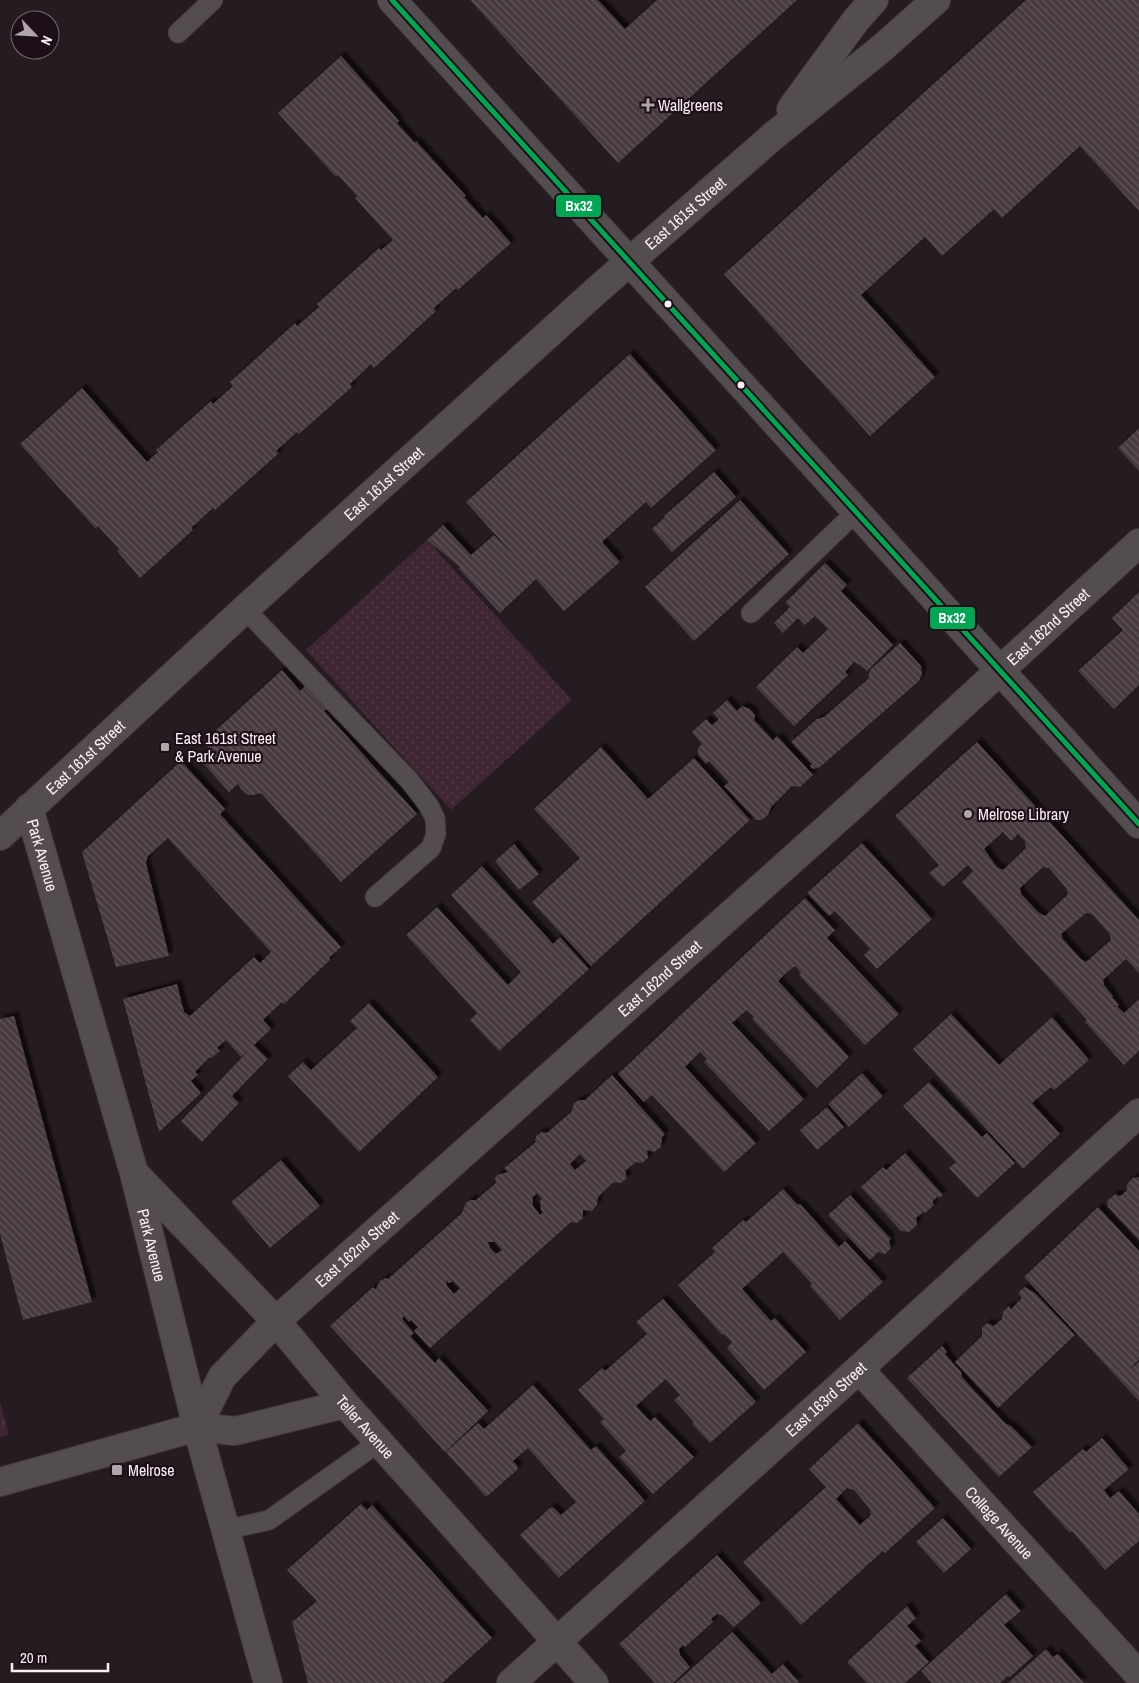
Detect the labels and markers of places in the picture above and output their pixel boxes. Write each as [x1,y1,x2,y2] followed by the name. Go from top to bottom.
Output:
[658,94,723,116] place label: Wallgreens
[642,99,654,111] marker: Wallgreens
[663,299,673,309] unlabelled marker
[736,380,746,390] unlabelled marker
[175,727,276,767] place label: East 161st Street & Park Avenue
[159,741,171,753] marker: East 161st Street & Park Avenue
[978,803,1070,825] place label: Melrose Library
[962,808,974,820] marker: Melrose Library
[128,1459,175,1481] place label: Melrose
[110,1463,124,1477] marker: Melrose

